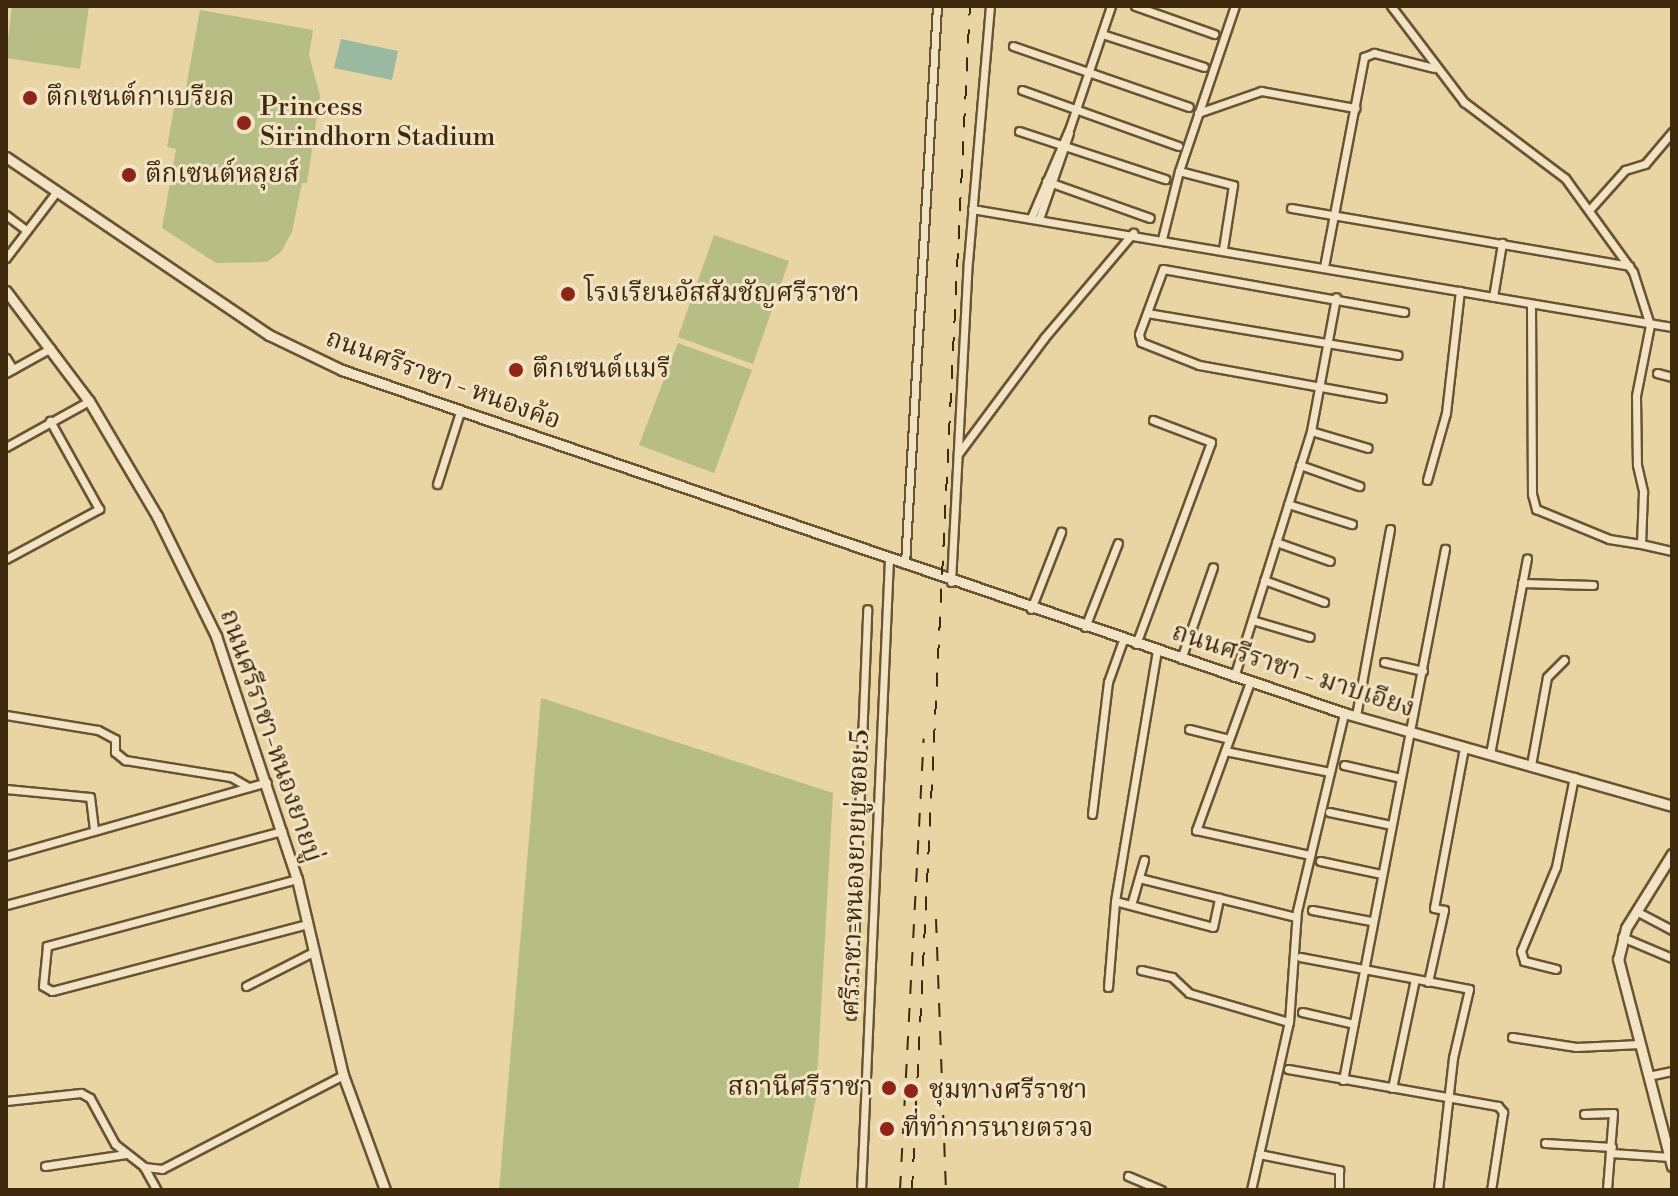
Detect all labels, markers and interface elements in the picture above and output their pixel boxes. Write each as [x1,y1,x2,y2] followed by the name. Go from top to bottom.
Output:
[46,82,235,114] place label: ตึกเซนต์กาเบรียล
[21,89,39,107] marker: ตึกเซนต์กาเบรียล
[260,92,495,154] place label: Princess Sirindhorn Stadium
[235,114,253,132] marker: Princess Sirindhorn Stadium
[145,159,299,191] place label: ตึกเซนต์หลุยส์
[120,166,138,184] marker: ตึกเซนต์หลุยส์
[584,278,859,310] place label: โรงเรียนอัสสัมชัญศรีราชา
[559,285,577,303] marker: โรงเรียนอัสสัมชัญศรีราชา
[321,323,565,437] street label: ถนนศรีราชา - หนองค้อ
[532,354,670,386] place label: ตึกเซนต์แมรี
[507,361,525,379] marker: ตึกเซนต์แมรี
[212,605,328,867] street label: ถนนศรีราชา-หนองยายบู่
[1168,617,1418,725] street label: ถนนศรีราชา - มาบเอียง
[835,729,877,1017] street label: ศรีราชา-หนองยายบู่ ซอย 5
[728,1072,873,1104] place label: สถานีศรีราชา
[929,1075,1087,1107] place label: ชุมทางศรีราชา
[880,1079,898,1097] marker: สถานีศรีราชา
[900,1080,922,1102] marker: ชุมทางศรีราชา
[903,1113,1093,1145] place label: ที่ทำการนายตรวจ
[878,1120,896,1138] marker: ที่ทำการนายตรวจ

